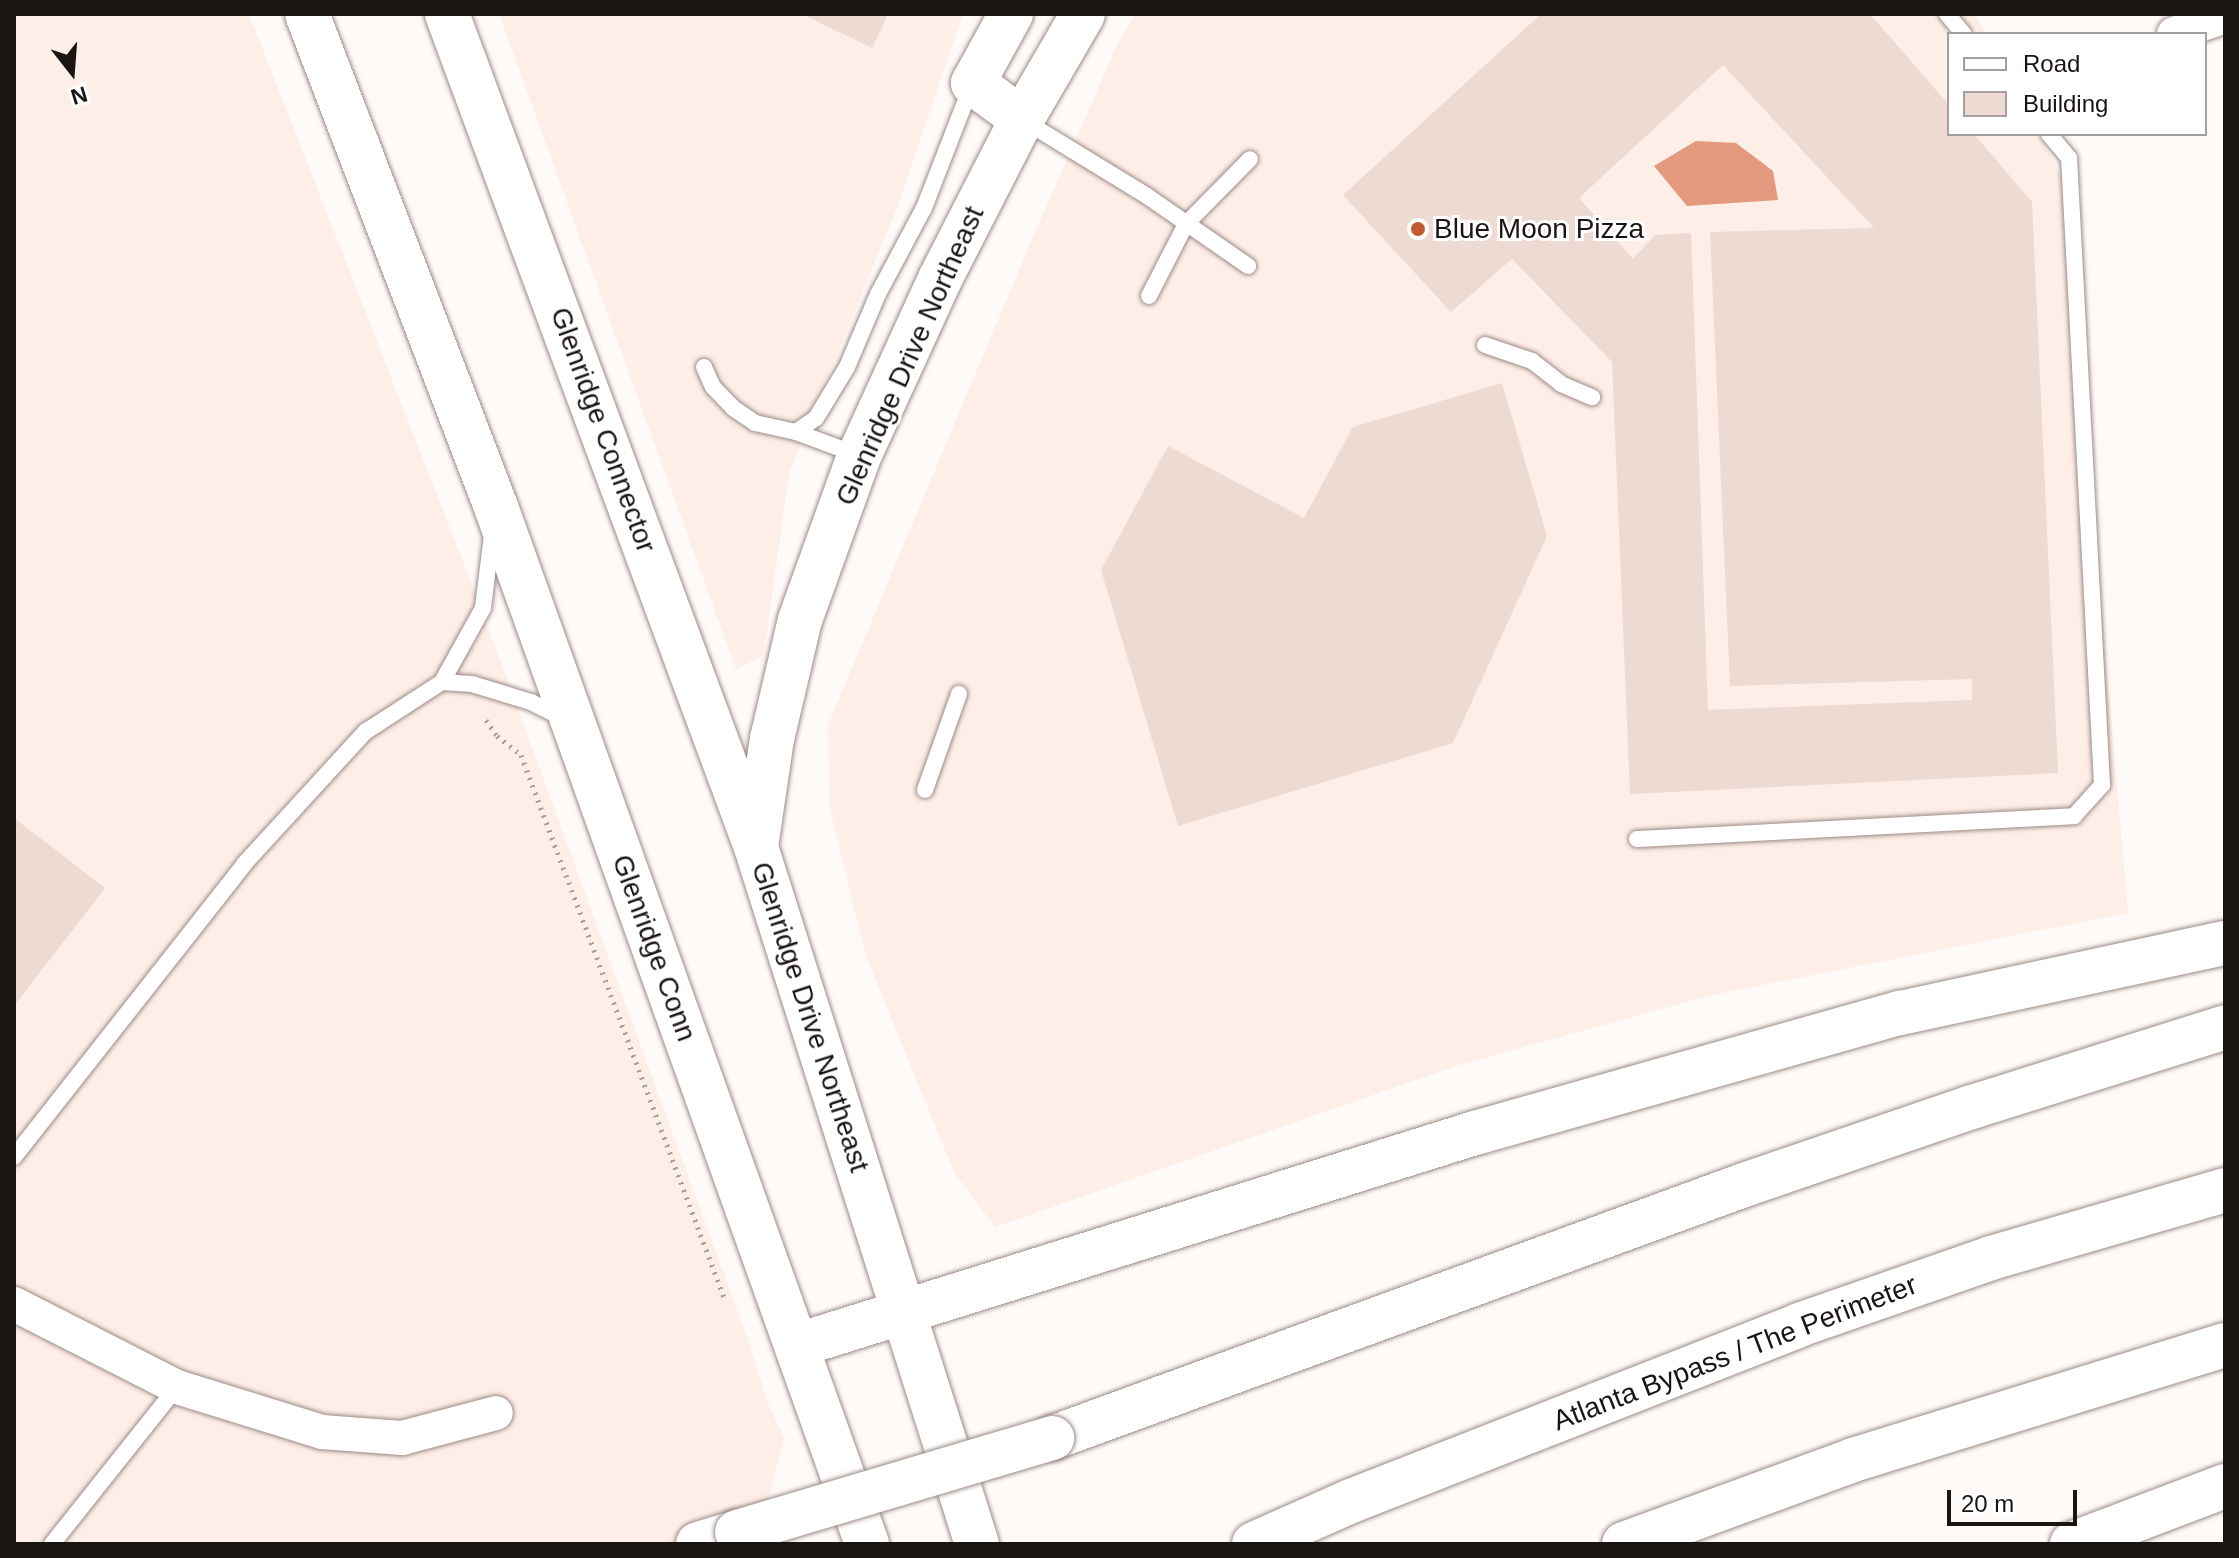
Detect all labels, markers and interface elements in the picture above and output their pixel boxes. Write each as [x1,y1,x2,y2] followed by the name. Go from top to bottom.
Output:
[32,32,112,112] north arrow
[1947,32,2207,136] legend
[2023,50,2080,77] text: Road
[68,81,90,110] text: N
[2023,90,2108,117] text: Building
[829,201,991,511] street label: Glenridge Drive Northeast
[1434,212,1644,246] place label: Blue Moon Pizza
[1409,220,1427,238] marker: Blue Moon Pizza
[543,303,663,557] street label: Glenridge Connector
[605,850,703,1046] street label: Glenridge Conn
[744,858,876,1176] street label: Glenridge Drive Northeast
[1548,1268,1922,1438] street label: Atlanta Bypass / The Perimeter
[1951,1474,2081,1524] scale bar
[1961,1490,2014,1517] text: 20 m

